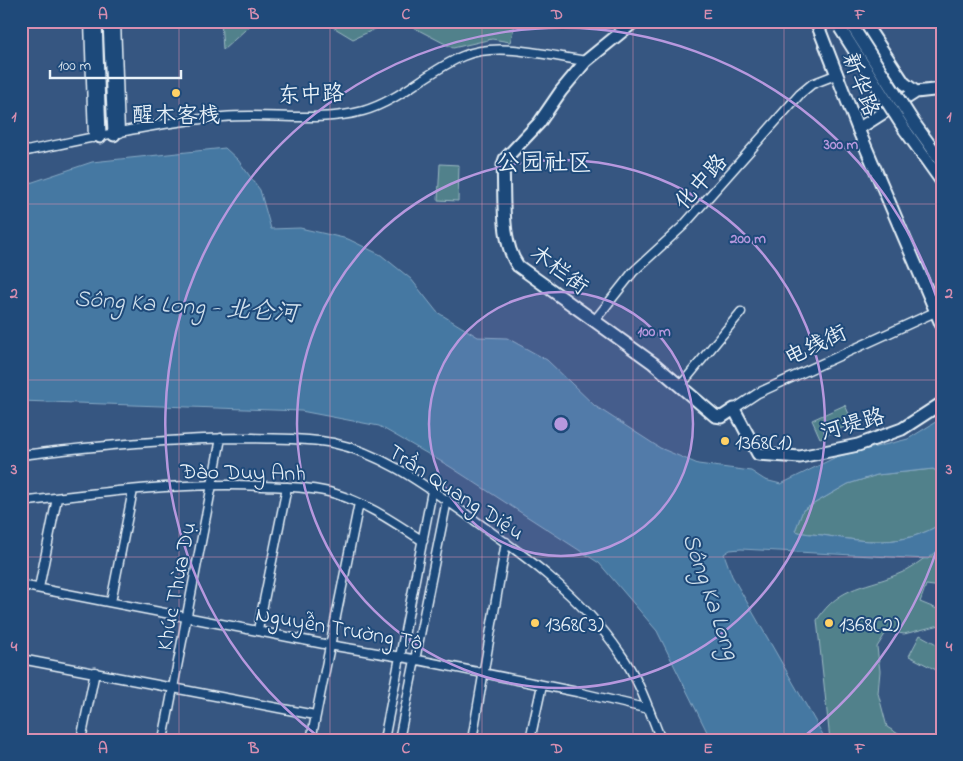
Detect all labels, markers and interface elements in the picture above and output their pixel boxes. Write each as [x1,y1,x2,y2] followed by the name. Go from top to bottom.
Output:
[98,3,108,27] text: A
[248,3,260,27] text: B
[402,3,411,27] text: C
[550,3,563,27] text: D
[703,3,713,27] text: E
[854,3,866,27] text: F
[50,48,181,80] scale bar
[832,49,886,122] street label: 新华路
[58,55,91,77] text: 100 m
[278,79,345,113] street label: 东中路
[170,87,182,99] marker: 醒木客栈
[132,101,220,133] place label: 醒木客栈
[11,105,17,129] text: 1
[946,105,952,129] text: 1
[823,134,859,156] text: 300 m
[496,147,592,182] district label: 公园社区
[668,148,736,218] street label: 化中路
[729,228,766,250] text: 200 m
[522,239,594,304] street label: 木栏街
[9,282,18,306] text: 2
[73,282,303,333] water label: Sông Ka Long - 北仑河
[944,282,953,306] text: 2
[780,318,853,375] street label: 电线街
[637,321,671,343] text: 100 m
[817,401,889,450] street label: 河堤路
[552,415,570,433] centre of rings
[735,428,792,460] place label: 1368(1)
[719,435,731,447] marker: 1368(1)
[381,437,530,550] street label: Trần Quang Diệu
[179,457,306,492] street label: Đào Duy Anh
[10,458,18,482] text: 3
[945,458,953,482] text: 3
[150,519,206,654] street label: Khúc Thừa Dụ
[672,529,748,666] water label: Sông Ka Long
[253,600,424,661] street label: Nguyễn Trường Tộ
[545,610,604,642] place label: 1368(3)
[839,610,900,642] place label: 1368(2)
[529,617,541,629] marker: 1368(3)
[823,617,835,629] marker: 1368(2)
[10,635,18,659] text: 4
[945,635,953,659] text: 4
[98,737,108,761] text: A
[248,737,260,761] text: B
[402,737,411,761] text: C
[550,737,563,761] text: D
[703,737,713,761] text: E
[854,737,866,761] text: F

